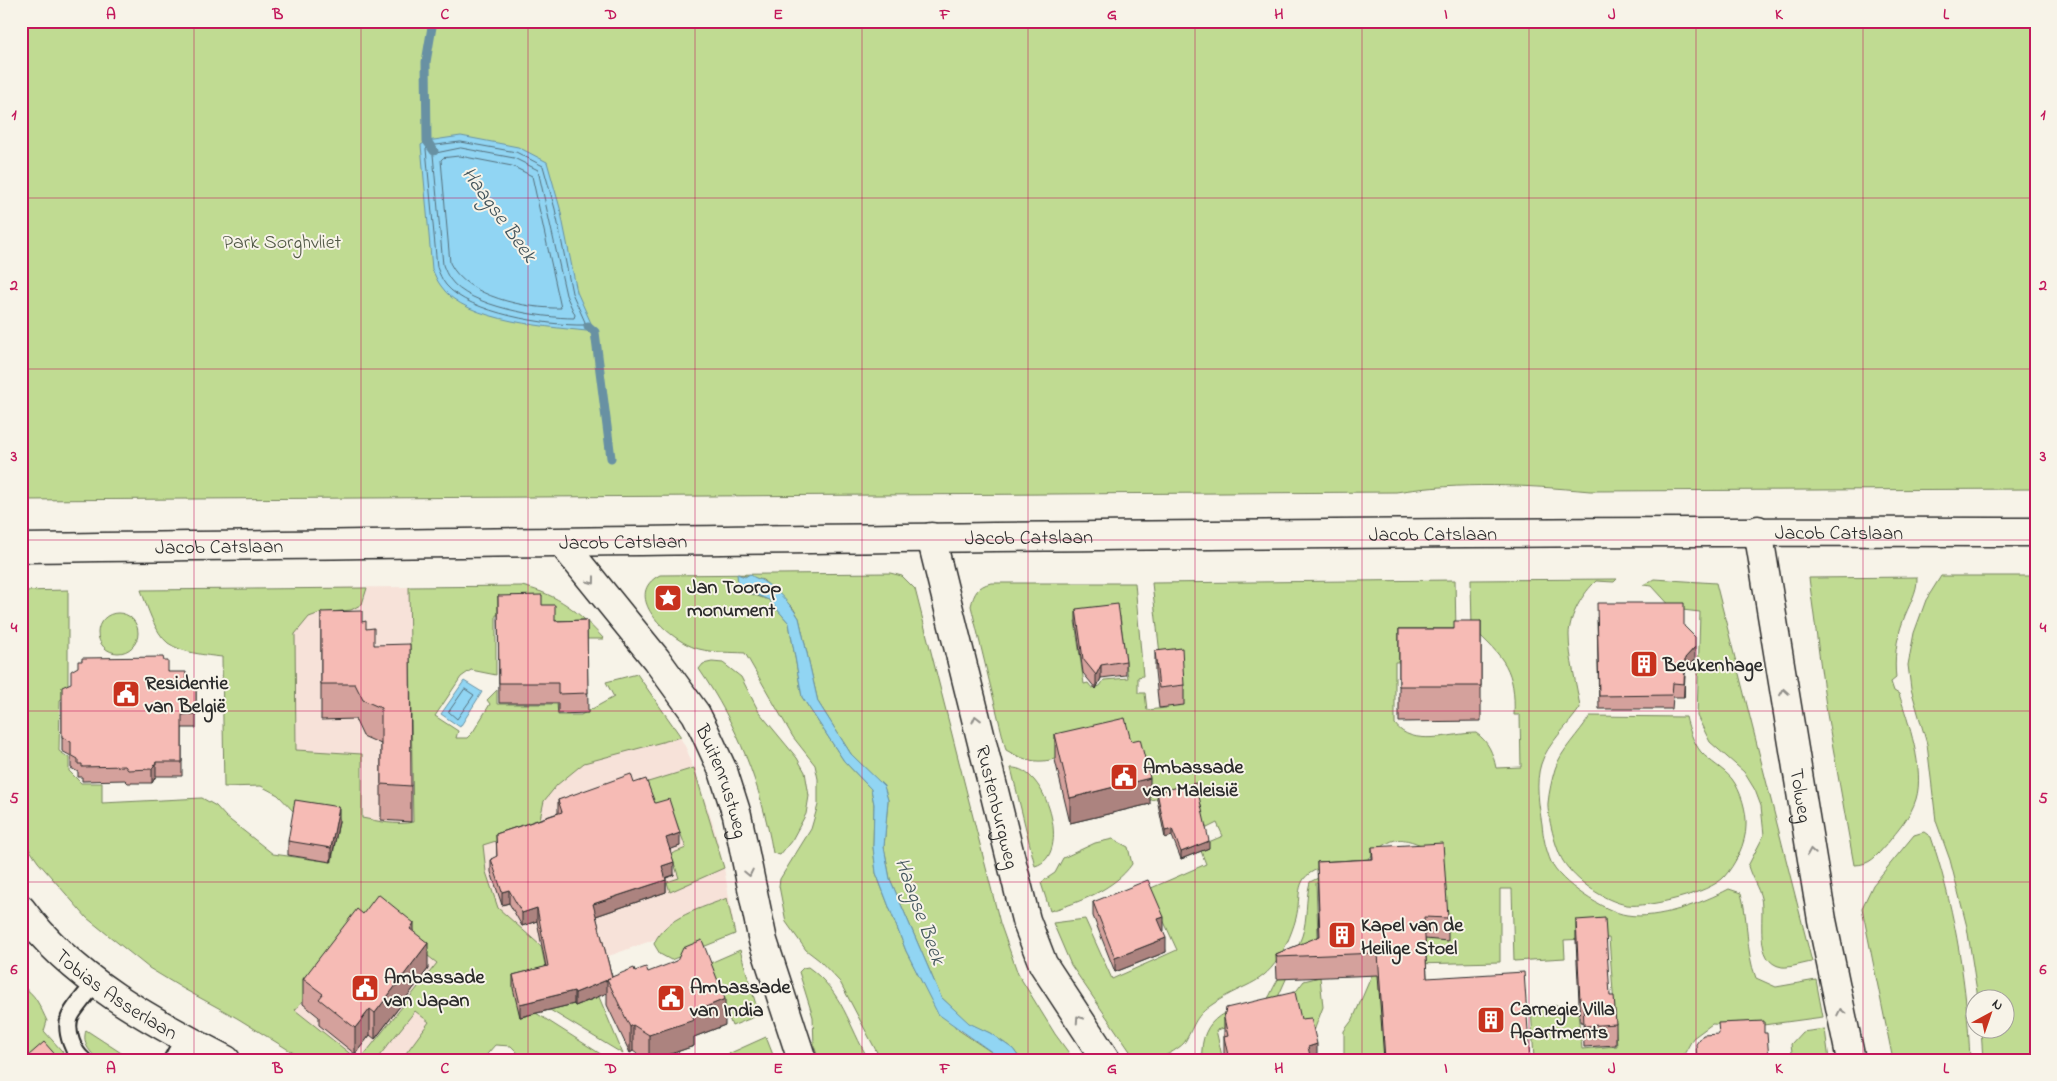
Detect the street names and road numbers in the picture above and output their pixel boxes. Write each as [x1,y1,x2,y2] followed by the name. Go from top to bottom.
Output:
[1775,520,1903,549] street label: Jacob Catslaan
[1369,521,1497,551] street label: Jacob Catslaan
[965,524,1093,554] street label: Jacob Catslaan
[559,528,688,559] street label: Jacob Catslaan
[155,533,284,564] street label: Jacob Catslaan
[686,719,753,841] street label: Buitenrustweg
[966,743,1025,873] street label: Rustenburgweg
[1780,766,1818,825] street label: Tolweg
[47,943,182,1049] street label: Tobias Asserlaan

